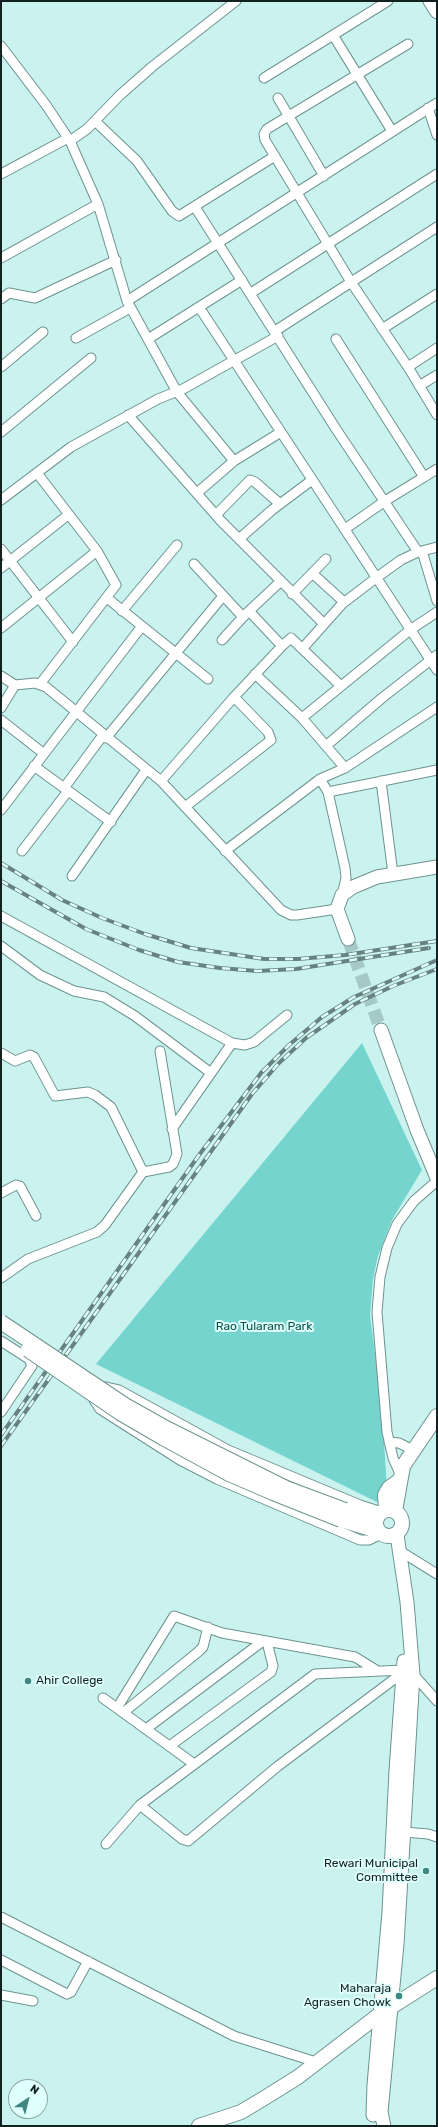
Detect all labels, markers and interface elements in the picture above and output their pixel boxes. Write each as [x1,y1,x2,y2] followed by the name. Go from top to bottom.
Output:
[216,1320,312,1334] park label: Rao Tularam Park
[36,1674,103,1688] place label: Ahir College
[23,1676,33,1686] marker: Ahir College
[324,1857,418,1885] place label: Rewari Municipal Committee
[421,1866,431,1876] marker: Rewari Municipal Committee
[304,1982,391,2010] place label: Maharaja Agrasen Chowk
[394,1991,404,2001] marker: Maharaja Agrasen Chowk
[8,2079,48,2119] north arrow
[28,2082,42,2097] text: N

